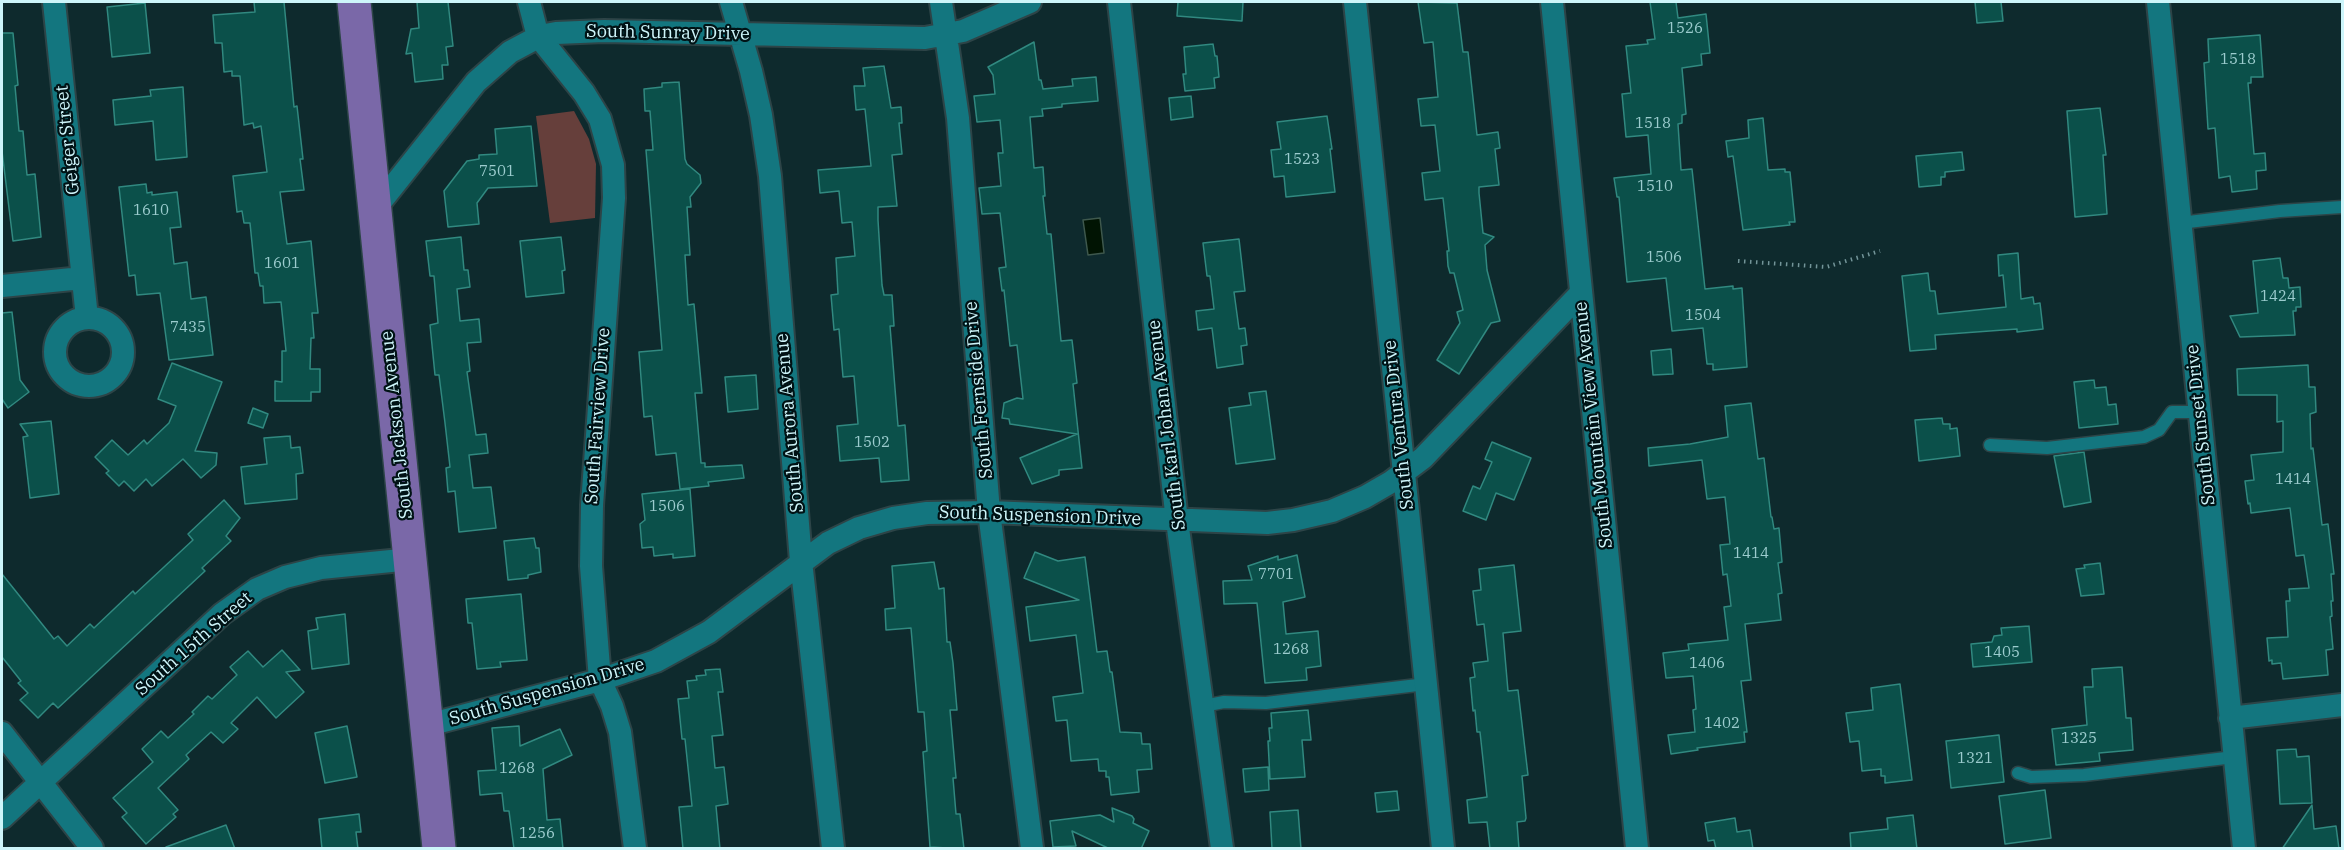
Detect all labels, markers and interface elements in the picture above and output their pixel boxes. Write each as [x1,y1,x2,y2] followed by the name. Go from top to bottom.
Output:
[1667,20,1703,38] house number: 1526
[586,21,750,45] street label: South Sunray Drive
[2220,51,2256,69] house number: 1518
[51,84,85,196] street label: Geiger Street
[1635,115,1671,133] house number: 1518
[1284,151,1320,169] house number: 1523
[479,163,515,181] house number: 7501
[1637,178,1673,196] house number: 1510
[133,202,169,220] house number: 1610
[1646,249,1682,267] house number: 1506
[264,255,300,273] house number: 1601
[2260,288,2296,306] house number: 1424
[960,300,998,480] street label: South Fernside Drive
[1570,301,1618,549] street label: South Mountain View Avenue
[1685,307,1721,325] house number: 1504
[170,319,206,337] house number: 7435
[1143,319,1191,531] street label: South Karl Johan Avenue
[581,327,615,505] street label: South Fairview Drive
[376,330,418,520] street label: South Jackson Avenue
[771,332,809,514] street label: South Aurora Avenue
[1379,339,1419,511] street label: South Ventura Drive
[2182,344,2220,506] street label: South Sunset Drive
[854,434,890,452] house number: 1502
[2275,471,2311,489] house number: 1414
[649,498,685,516] house number: 1506
[939,502,1141,530] street label: South Suspension Drive
[1733,545,1769,563] house number: 1414
[1258,566,1294,584] house number: 7701
[131,587,257,701] street label: South 15th Street
[1273,641,1309,659] house number: 1268
[1984,644,2020,662] house number: 1405
[447,654,647,730] street label: South Suspension Drive
[1689,655,1725,673] house number: 1406
[1704,715,1740,733] house number: 1402
[2061,730,2097,748] house number: 1325
[1957,750,1993,768] house number: 1321
[499,760,535,778] house number: 1268
[519,825,555,843] house number: 1256

